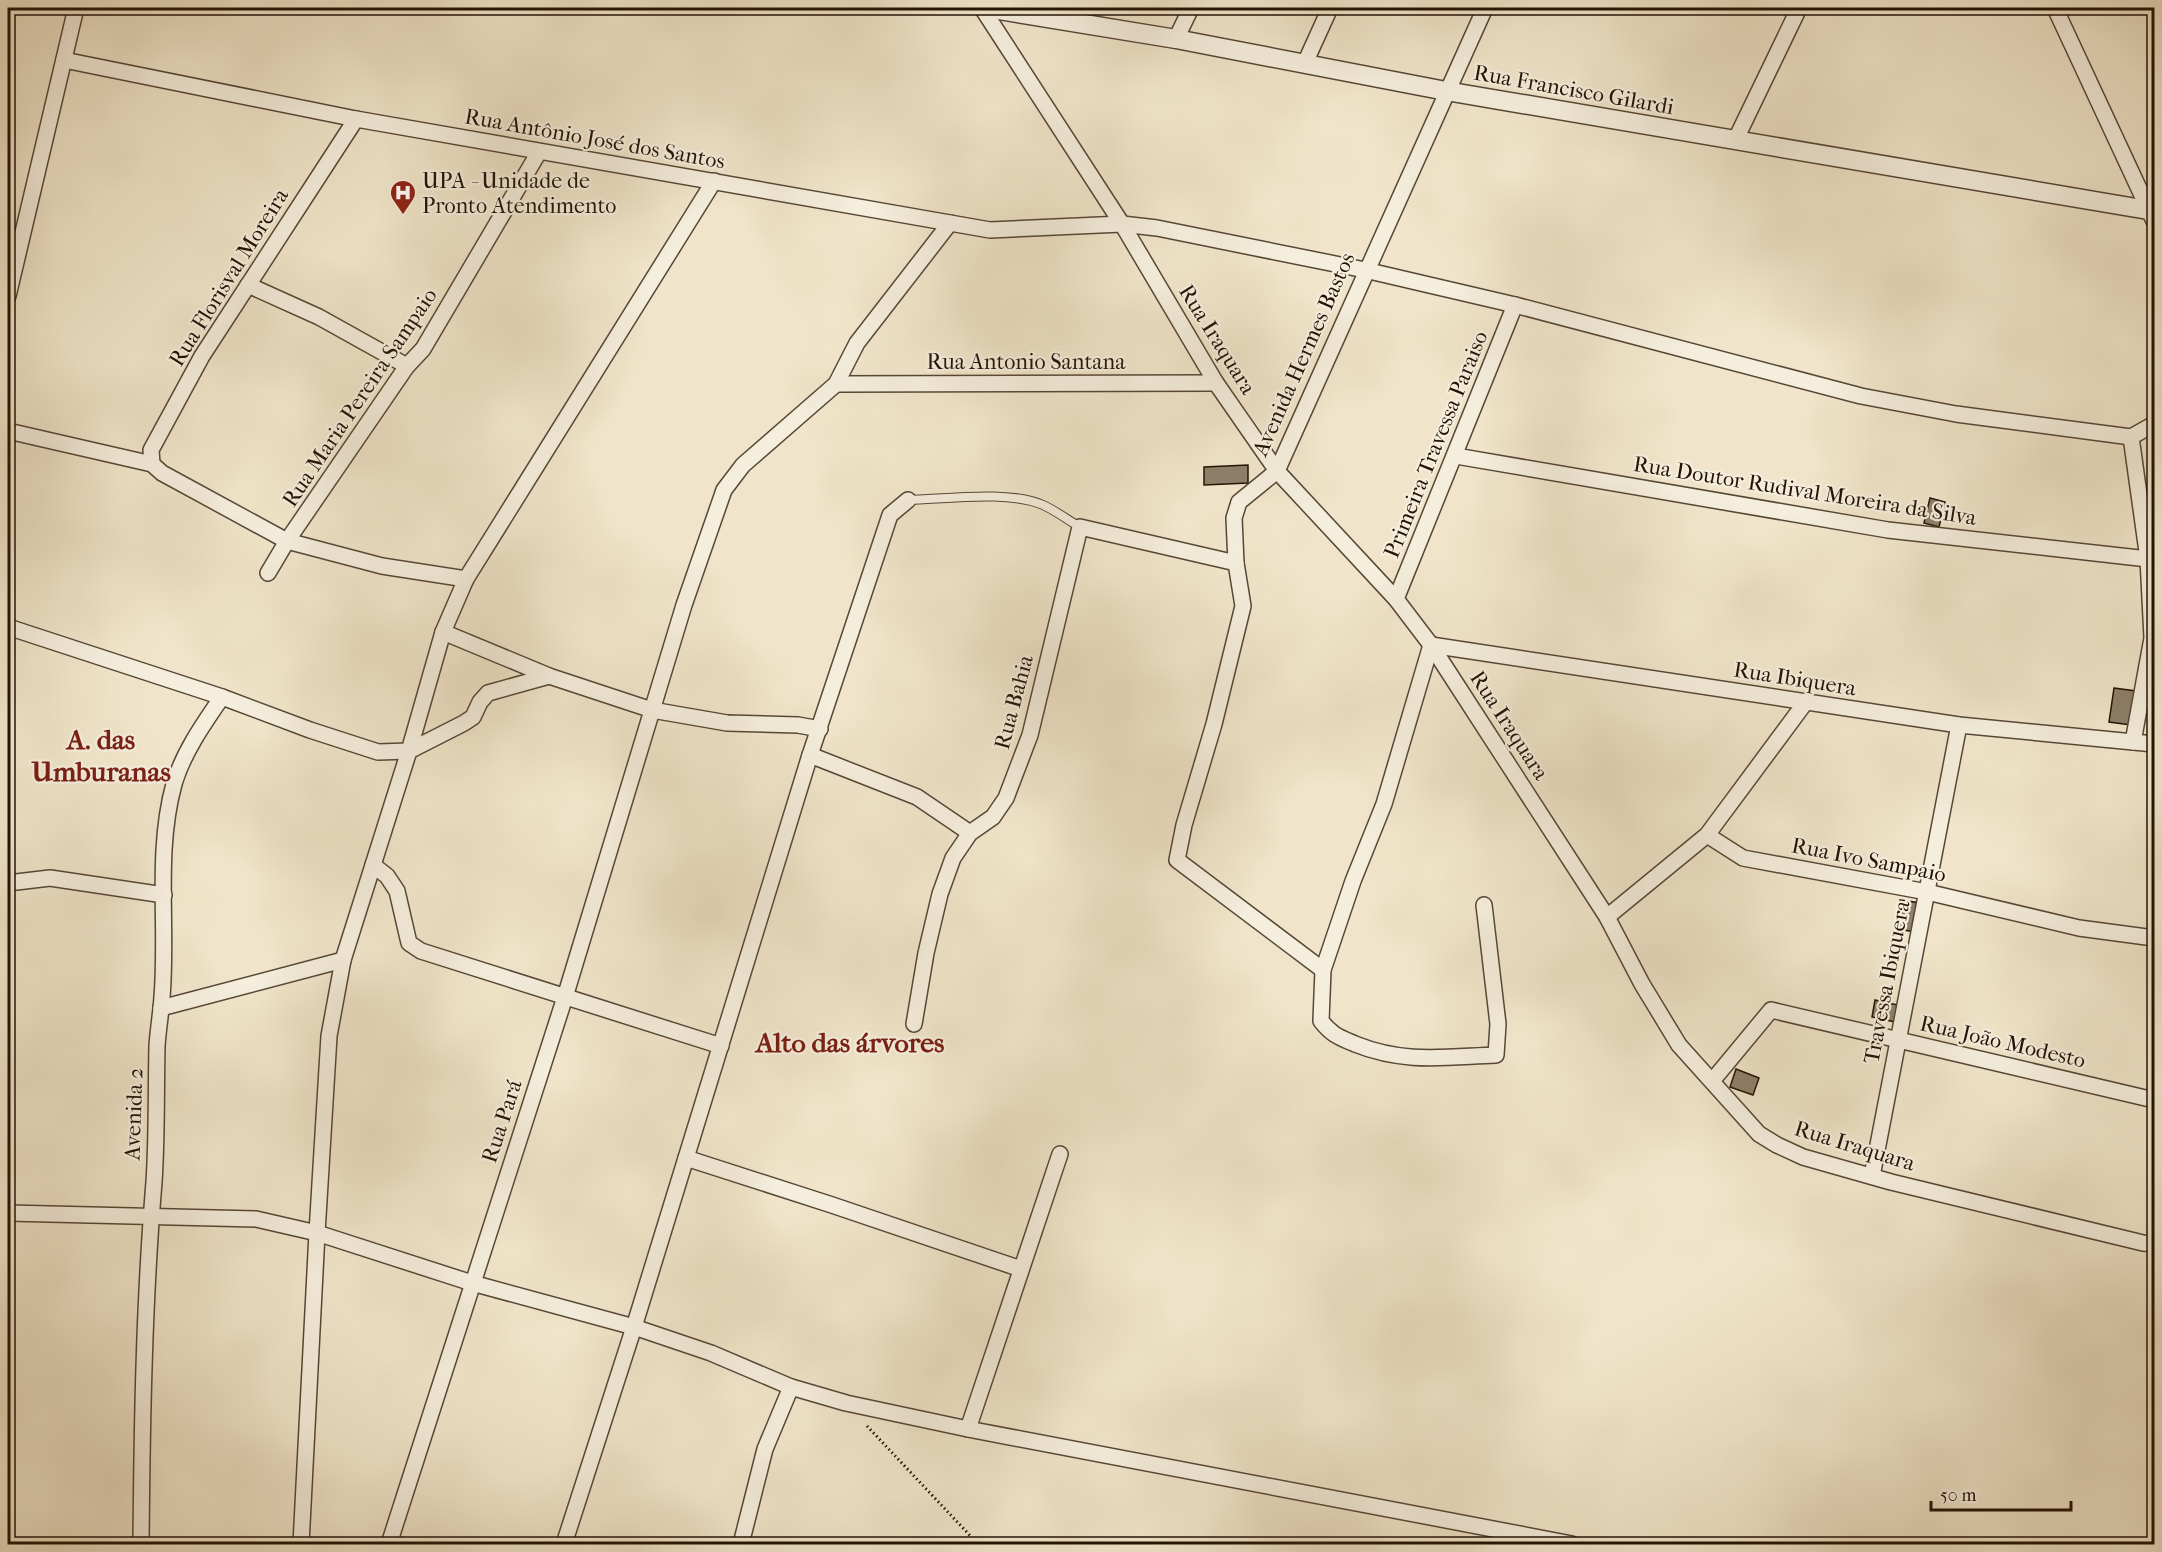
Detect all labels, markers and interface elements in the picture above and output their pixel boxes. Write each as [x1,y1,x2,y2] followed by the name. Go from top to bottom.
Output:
[1472,60,1676,120] street label: Rua Francisco Gilardi
[463,103,727,175] street label: Rua Antônio José dos Santos
[422,168,617,219] place label: UPA - Unidade de Pronto Atendimento
[388,178,418,216] hospital icon: UPA - Unidade de Pronto Atendimento
[164,183,295,371] street label: Rua Florisval Moreira
[1247,249,1361,461] street label: Avenida Hermes Bastos
[1173,280,1262,400] street label: Rua Iraquara
[277,283,443,512] street label: Rua Maria Pereira Sampaio
[1378,327,1493,562] street label: Primeira Travessa Paraiso
[927,349,1126,375] street label: Rua Antonio Santana
[1631,451,1979,531] street label: Rua Doutor Rudival Moreira da Silva
[989,652,1039,752] street label: Rua Bahia
[1732,656,1859,702] street label: Rua Ibiquera
[1464,666,1554,786] street label: Rua Iraquara
[31,723,171,788] district label: A. das Umburanas
[1789,832,1948,888] street label: Rua Ivo Sampaio
[1858,898,1916,1066] street label: Travessa Ibiquera
[1918,1010,2088,1074] street label: Rua João Modesto
[754,1026,944,1059] district label: Alto das árvores
[119,1067,149,1162] street label: Avenida 2
[476,1076,528,1166] street label: Rua Pará
[1791,1115,1919,1177] street label: Rua Iraquara
[1931,1474,2070,1512] scale bar
[1940,1485,1977,1506] text: 50 m

